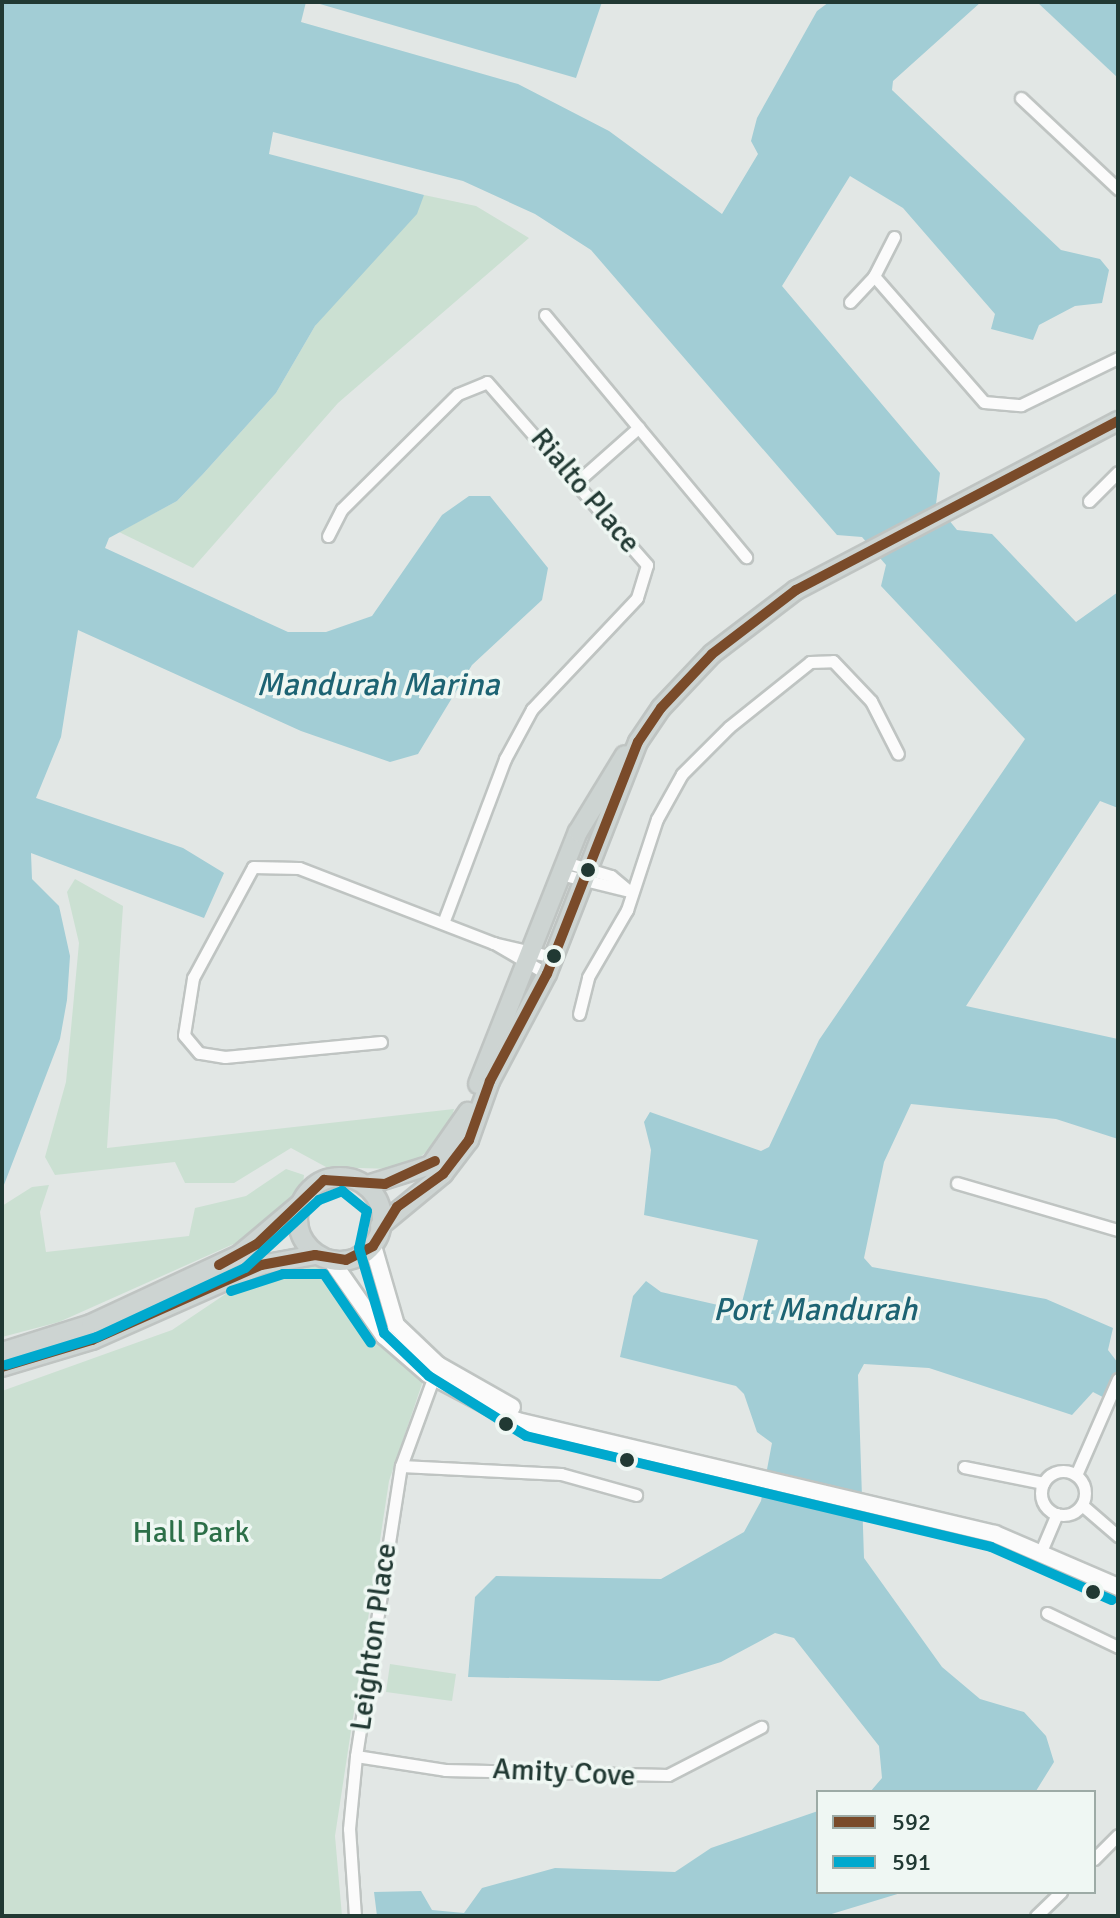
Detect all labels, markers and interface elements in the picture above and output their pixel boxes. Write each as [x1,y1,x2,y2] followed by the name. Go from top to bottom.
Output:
[522,421,648,561] street label: Rialto Place
[257,666,499,704] water label: Mandurah Marina
[580,862,596,878] unlabelled marker
[546,948,562,964] unlabelled marker
[713,1291,917,1329] water label: Port Mandurah
[498,1416,514,1432] unlabelled marker
[619,1452,635,1468] unlabelled marker
[133,1515,249,1551] park label: Hall Park
[343,1541,405,1733] street label: Leighton Place
[1085,1584,1101,1600] unlabelled marker
[492,1751,636,1795] street label: Amity Cove
[816,1790,1096,1894] legend
[892,1807,931,1837] text: 592
[892,1847,931,1877] text: 591

